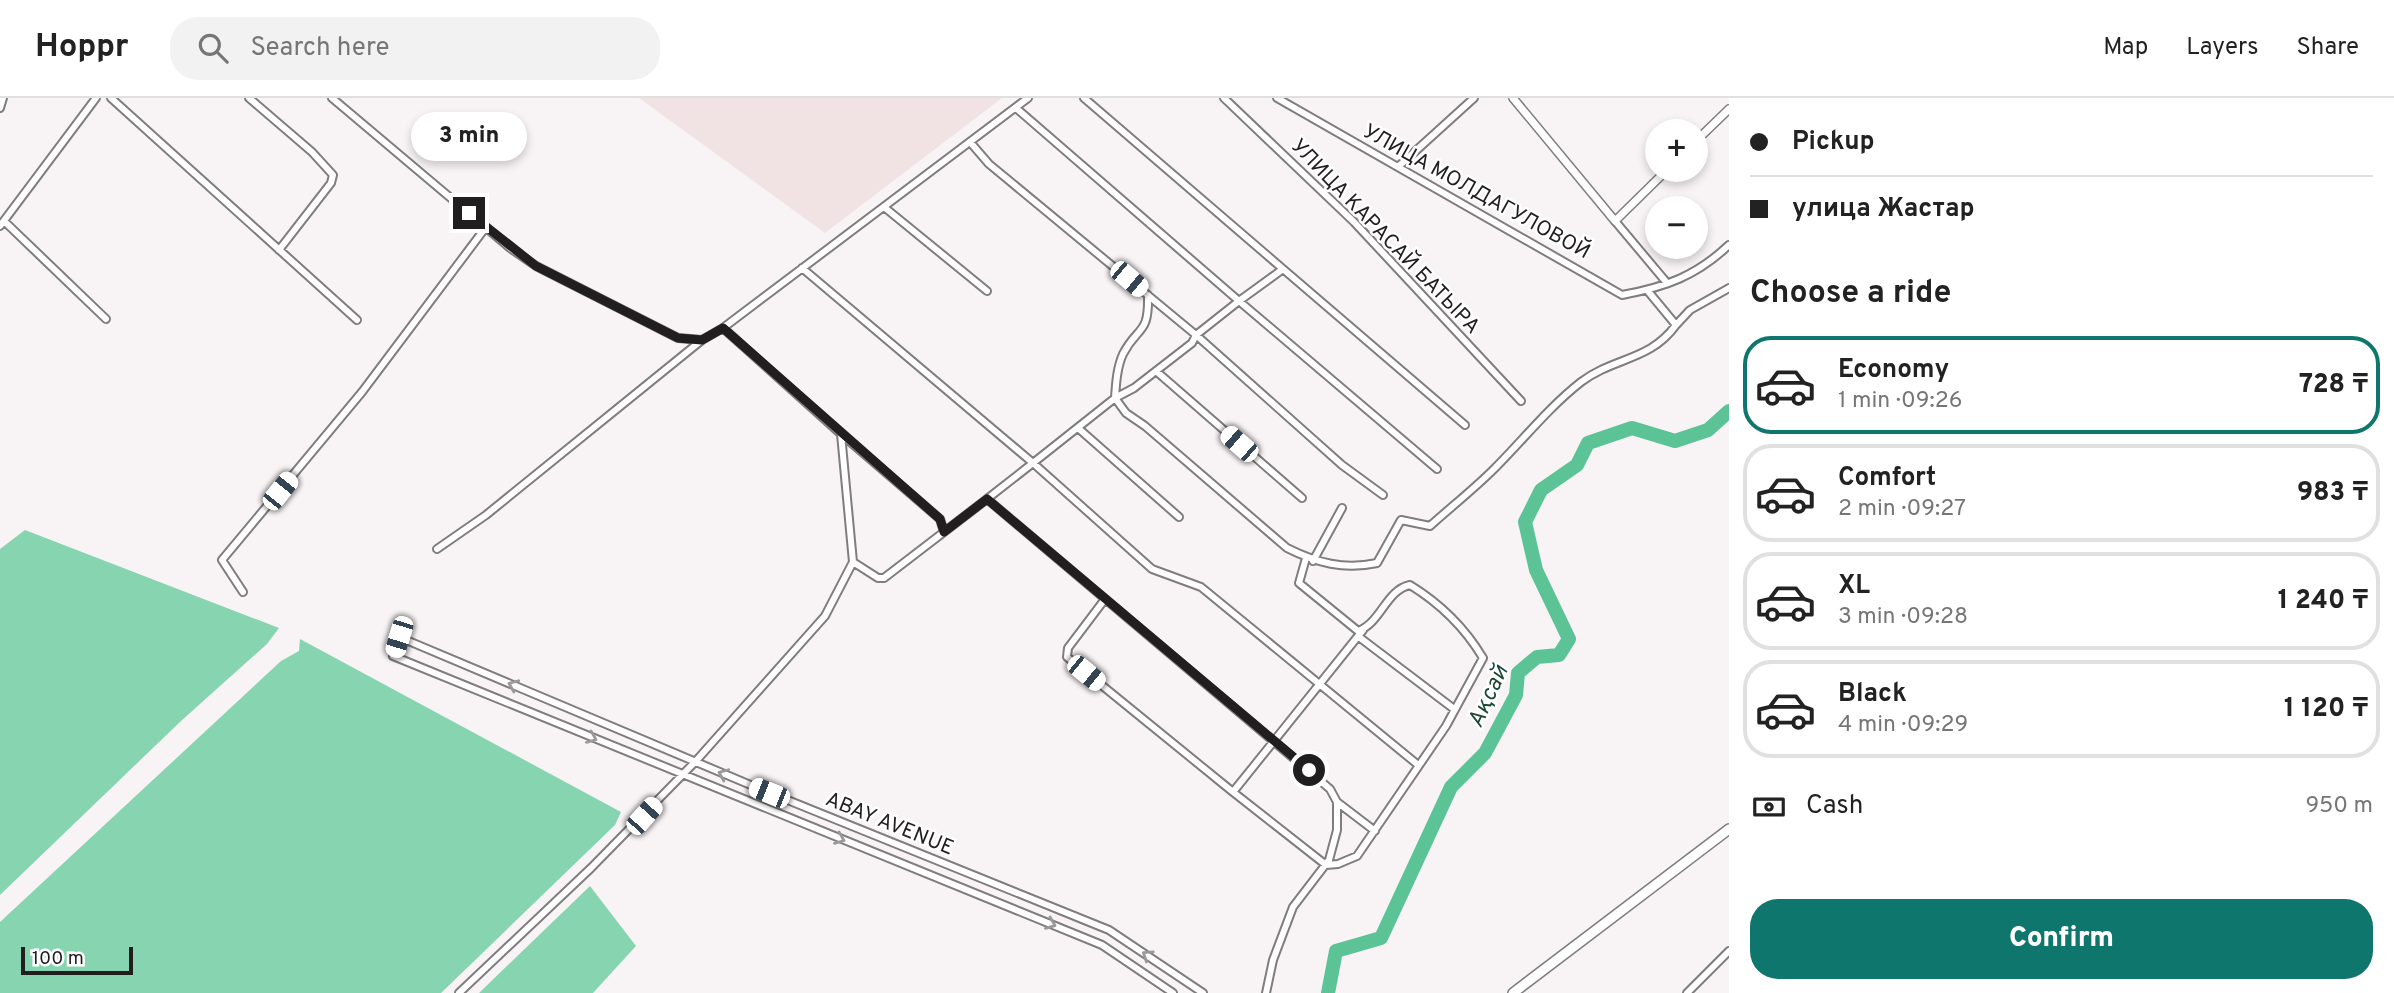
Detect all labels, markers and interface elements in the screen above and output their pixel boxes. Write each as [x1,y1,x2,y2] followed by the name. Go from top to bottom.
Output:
[170,17,660,80] search box
[35,27,128,69] text: Hoppr
[194,29,232,67] icon: search
[250,32,389,65] text: Search here
[2103,33,2148,63] text: Map
[2186,33,2258,63] text: Layers
[2296,33,2359,63] text: Share
[411,111,527,160] callout: 3 min
[1358,118,1595,266] street label: УЛИЦА МОЛДАГУЛОВОЙ
[1645,119,1708,259] map controls
[1645,119,1708,182] button: +
[439,122,499,151] text: 3 min
[1792,126,1875,159] text: Pickup
[1284,133,1486,340] street label: УЛИЦА КАРАСАЙ БАТЫРА
[1792,193,1975,226] text: улица Жастар
[1645,196,1708,259] button: −
[453,197,485,229] route end
[1107,257,1152,301] car
[1750,274,1951,314] text: Choose a ride
[1754,354,1817,417] icon: car
[1838,354,1949,387] text: Economy
[2299,369,2369,402] text: 728 ₸
[1838,387,1963,416] text: 1 min · 09:26
[1217,422,1262,466] car
[1754,462,1817,525] icon: car
[1838,462,1936,495] text: Comfort
[259,468,302,514] car
[2297,477,2369,510] text: 983 ₸
[1838,495,1966,524] text: 2 min · 09:27
[1754,570,1817,633] icon: car
[1838,570,1870,603] text: XL
[2278,585,2369,618] text: 1 240 ₸
[1838,603,1968,632] text: 3 min · 09:28
[383,614,416,660] car
[1064,652,1109,694] car
[1462,660,1517,733] water label: Ақсай
[1754,678,1817,741] icon: car
[1838,678,1907,711] text: Black
[508,679,521,693] one-way arrow
[2284,693,2369,726] text: 1 120 ₸
[1838,711,1968,740] text: 4 min · 09:29
[585,730,597,744] one-way arrow
[1293,754,1325,786] route start
[718,768,730,782] one-way arrow
[746,775,793,811] car
[821,786,958,862] street label: ABAY AVENUE
[1750,788,1788,826] icon: cash
[1806,790,1863,823] text: Cash
[2305,792,2373,821] text: 950 m
[623,793,666,839] car
[834,830,846,844] one-way arrow
[1750,899,2373,979] button: Confirm
[1044,916,1056,930] one-way arrow
[21,944,133,976] scale bar
[32,947,84,971] text: 100 m
[1141,950,1154,963] one-way arrow

